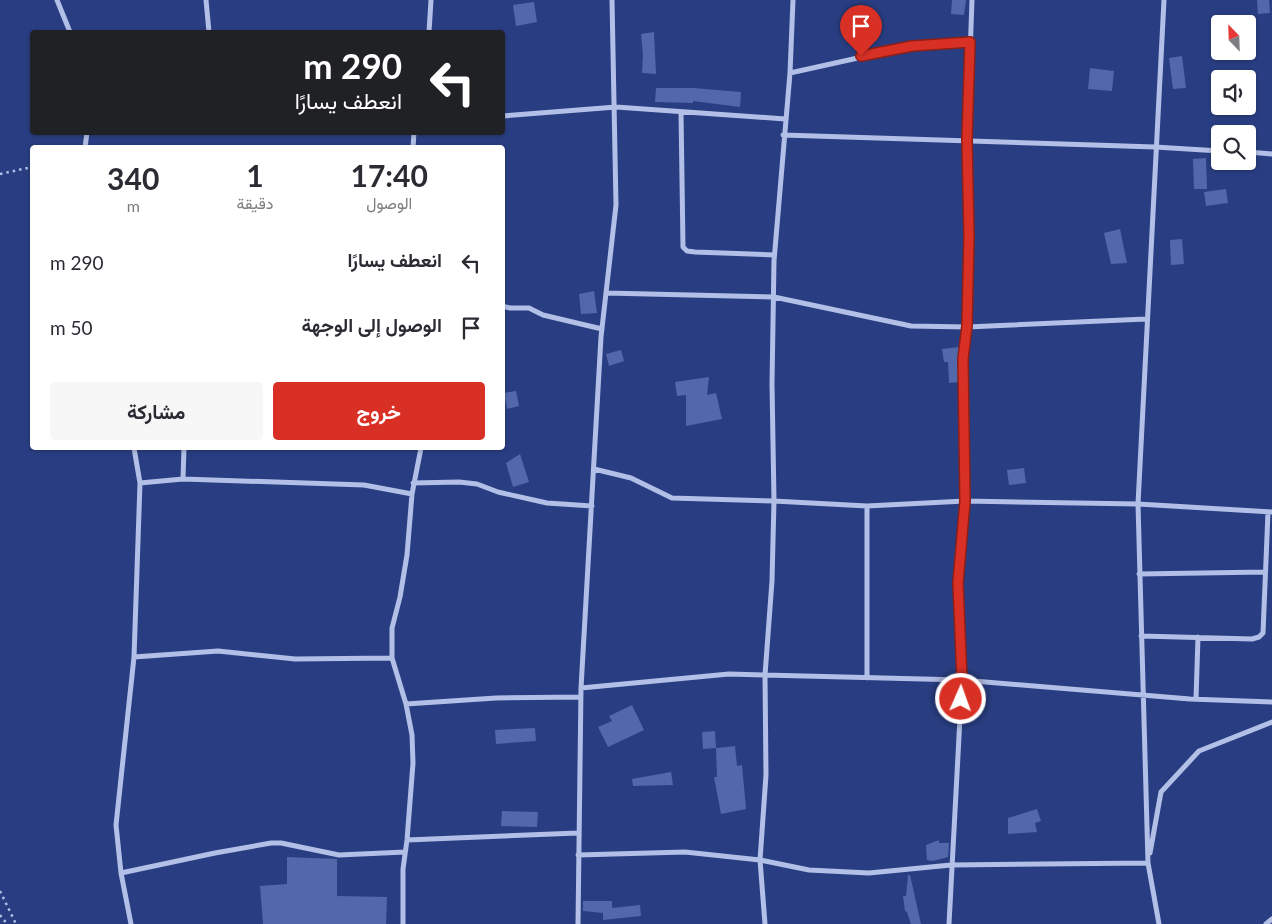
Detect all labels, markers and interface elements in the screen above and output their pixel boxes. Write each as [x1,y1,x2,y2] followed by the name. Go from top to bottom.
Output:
[840,5,882,56] pin
[847,12,875,40] icon: arrive
[1211,15,1256,60] north arrow
[1211,15,1256,170] map controls
[303,44,402,86] text: 290 m
[420,50,485,115] icon: left
[1211,70,1256,115] button: sound
[295,87,402,114] text: انعطف يسارًا
[1211,125,1256,170] button: search
[246,157,264,193] text: 1
[351,157,428,193] text: 17:40
[107,160,159,196] text: 340
[236,193,273,212] text: دقيقة
[366,193,412,212] text: الوصول
[127,196,140,215] text: m
[347,248,442,271] text: انعطف يسارًا
[457,249,485,277] icon: left
[50,251,104,274] text: 290 m
[301,313,442,336] text: الوصول إلى الوجهة
[457,314,485,342] icon: arrive
[50,316,93,339] text: 50 m
[50,382,263,440] button: مشاركة
[273,382,485,440] button: خروج
[934,672,986,724] position arrow

